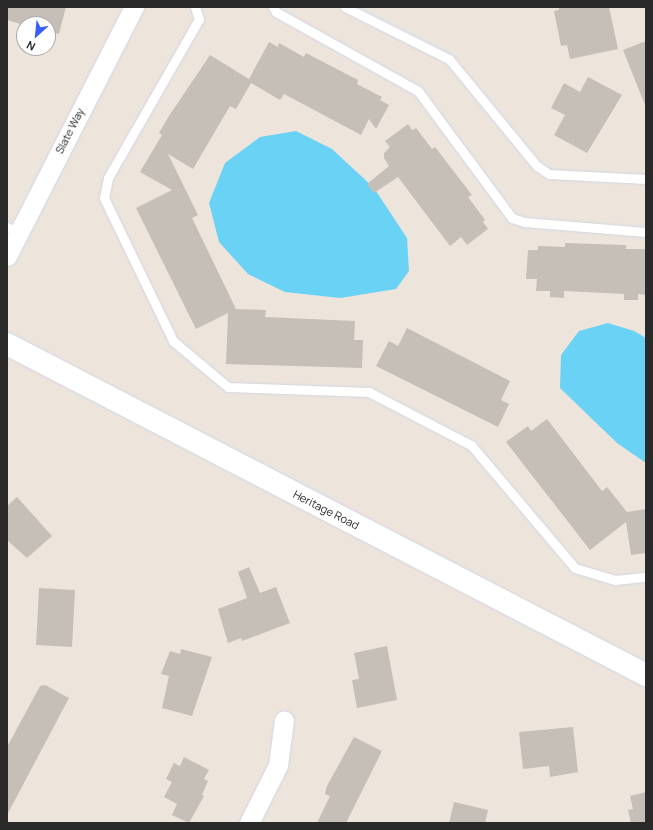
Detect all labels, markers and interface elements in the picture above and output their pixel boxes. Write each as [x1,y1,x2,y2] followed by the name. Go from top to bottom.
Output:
[16,16,56,56] north arrow
[24,38,38,55] text: N
[53,106,87,156] street label: Slate Way
[291,488,361,532] street label: Heritage Road

